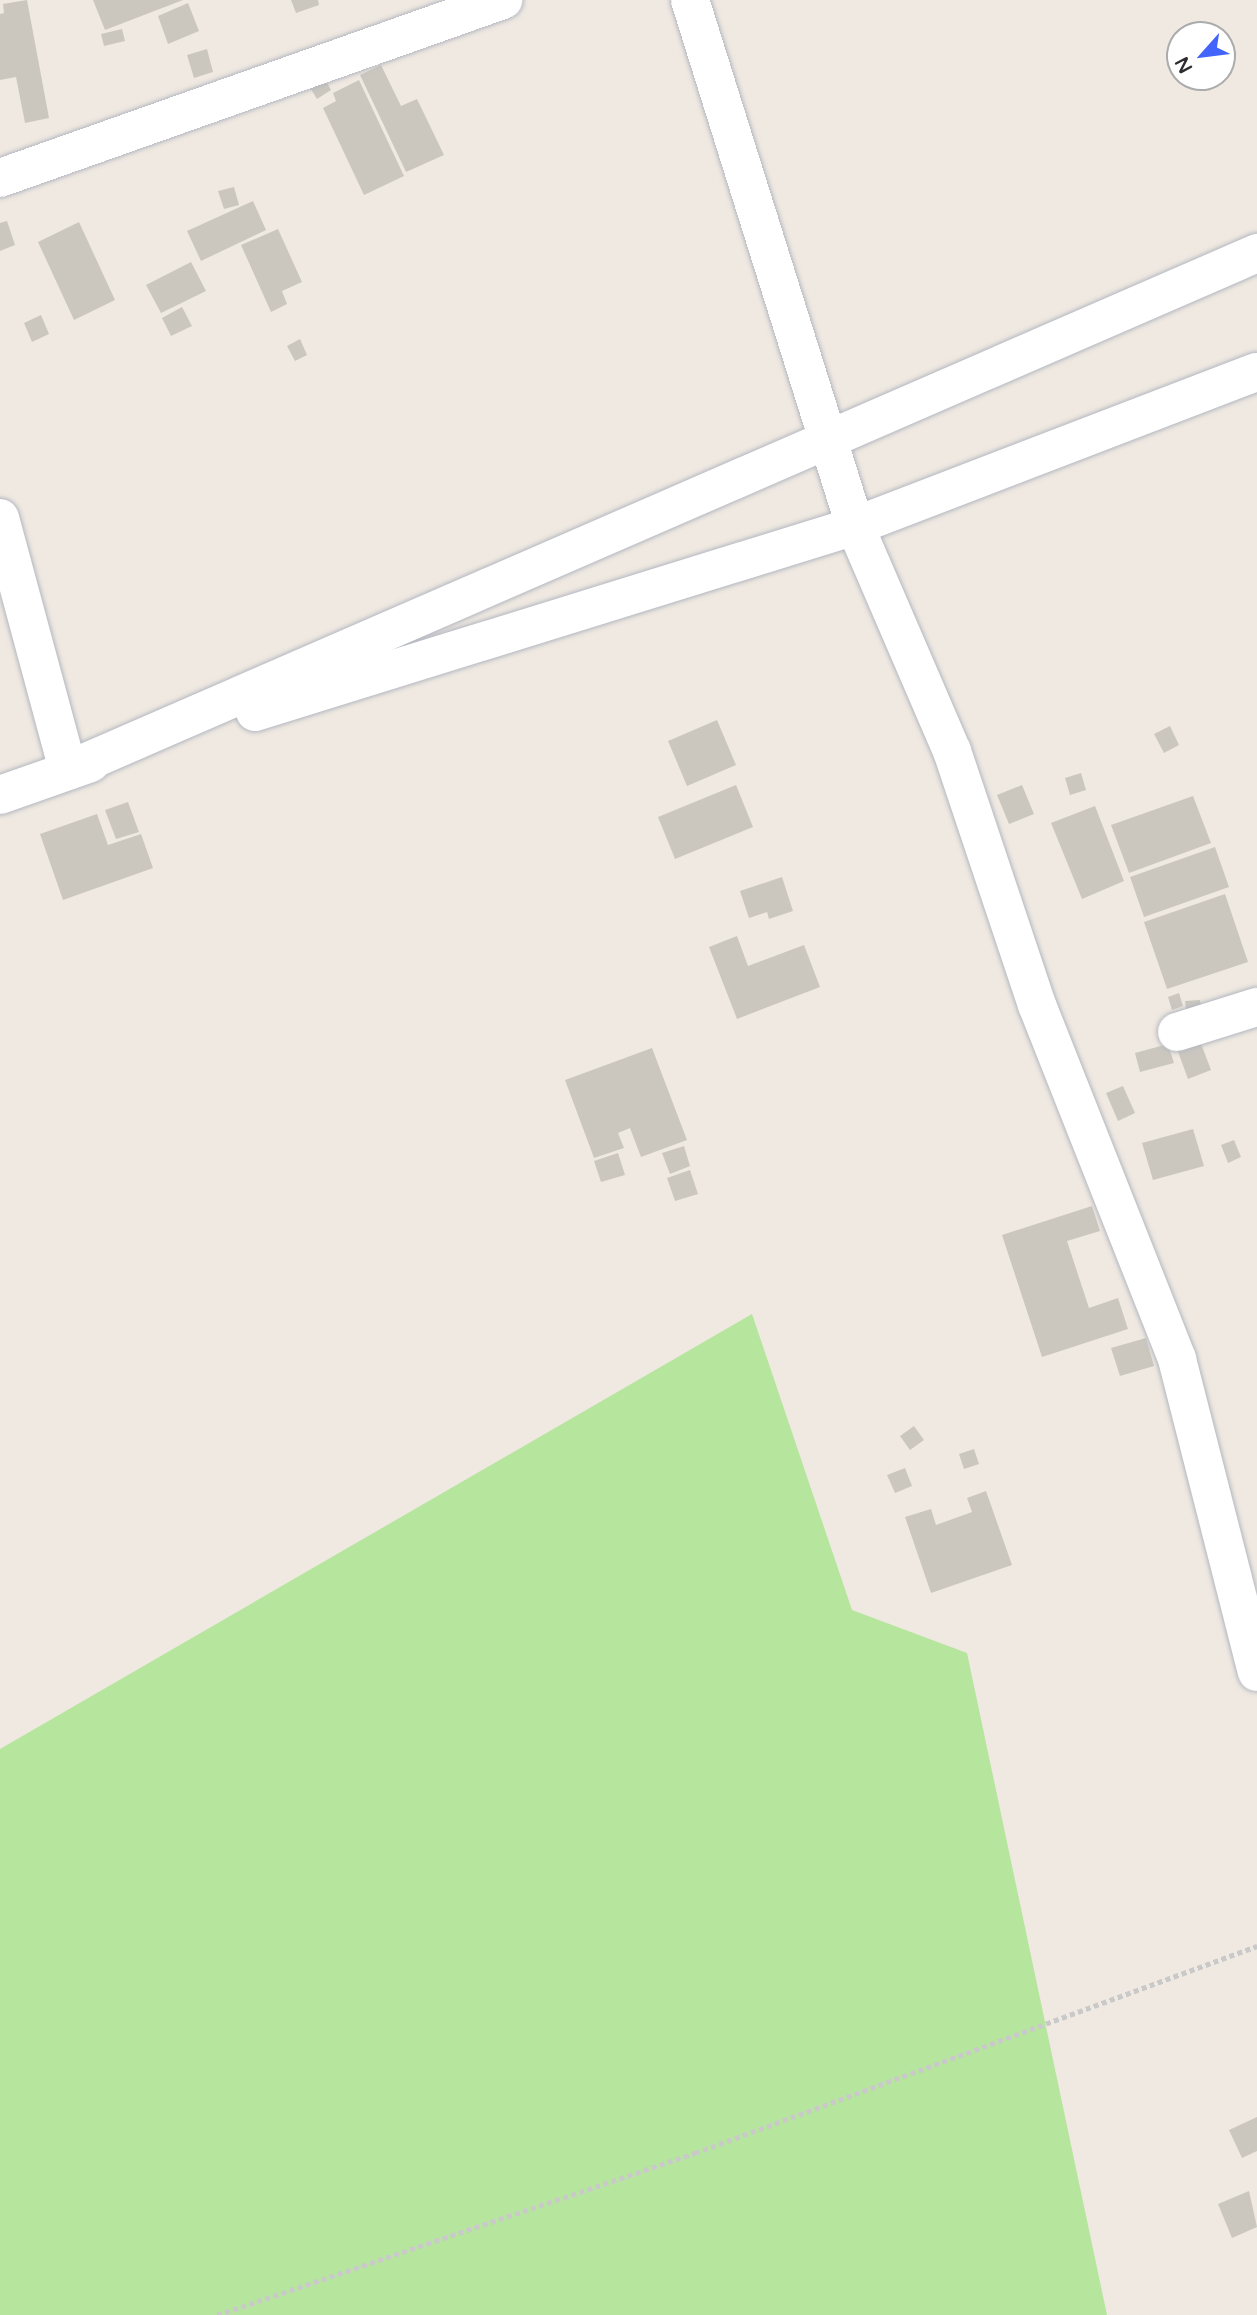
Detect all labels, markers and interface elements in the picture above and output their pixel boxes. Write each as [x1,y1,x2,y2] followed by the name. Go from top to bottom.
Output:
[1166,21,1236,91] north arrow
[1171,53,1198,77] text: N

